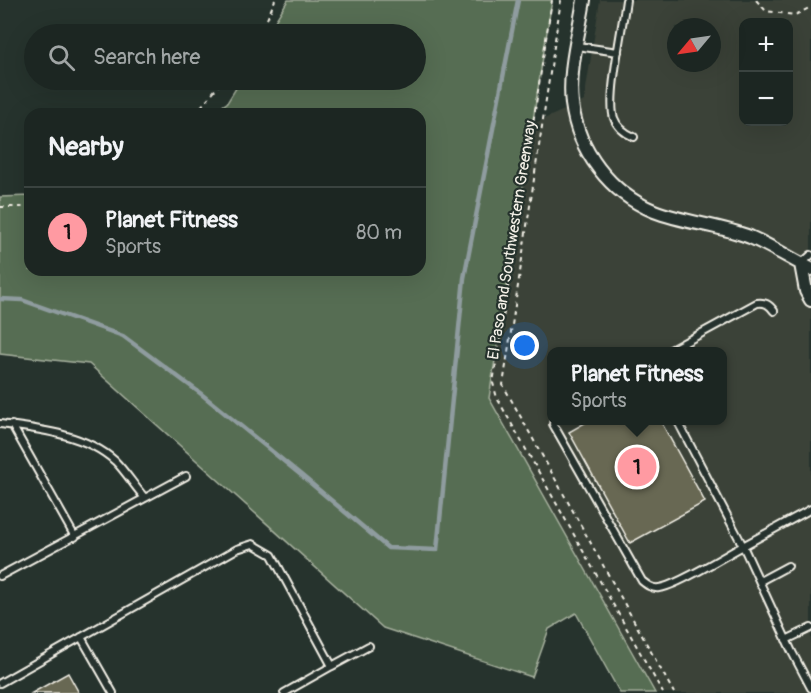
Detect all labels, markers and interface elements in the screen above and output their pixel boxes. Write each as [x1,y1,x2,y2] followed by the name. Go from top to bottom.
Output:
[667,18,721,72] north arrow
[739,18,793,126] map controls
[739,18,793,72] button: +
[24,24,426,90] search box
[45,41,78,74] icon: search
[93,43,200,71] text: Search here
[739,72,793,126] button: −
[483,119,541,361] street label: El Paso and Southwestern Greenway
[48,131,124,163] text: Nearby
[105,206,238,234] text: Planet Fitness
[64,220,71,245] text: 1
[356,220,402,245] text: 80 m
[105,234,161,259] text: Sports
[510,331,539,360] your location
[547,347,727,425] popup
[571,360,703,388] text: Planet Fitness
[571,388,627,413] text: Sports
[618,444,656,490] pin: 1

